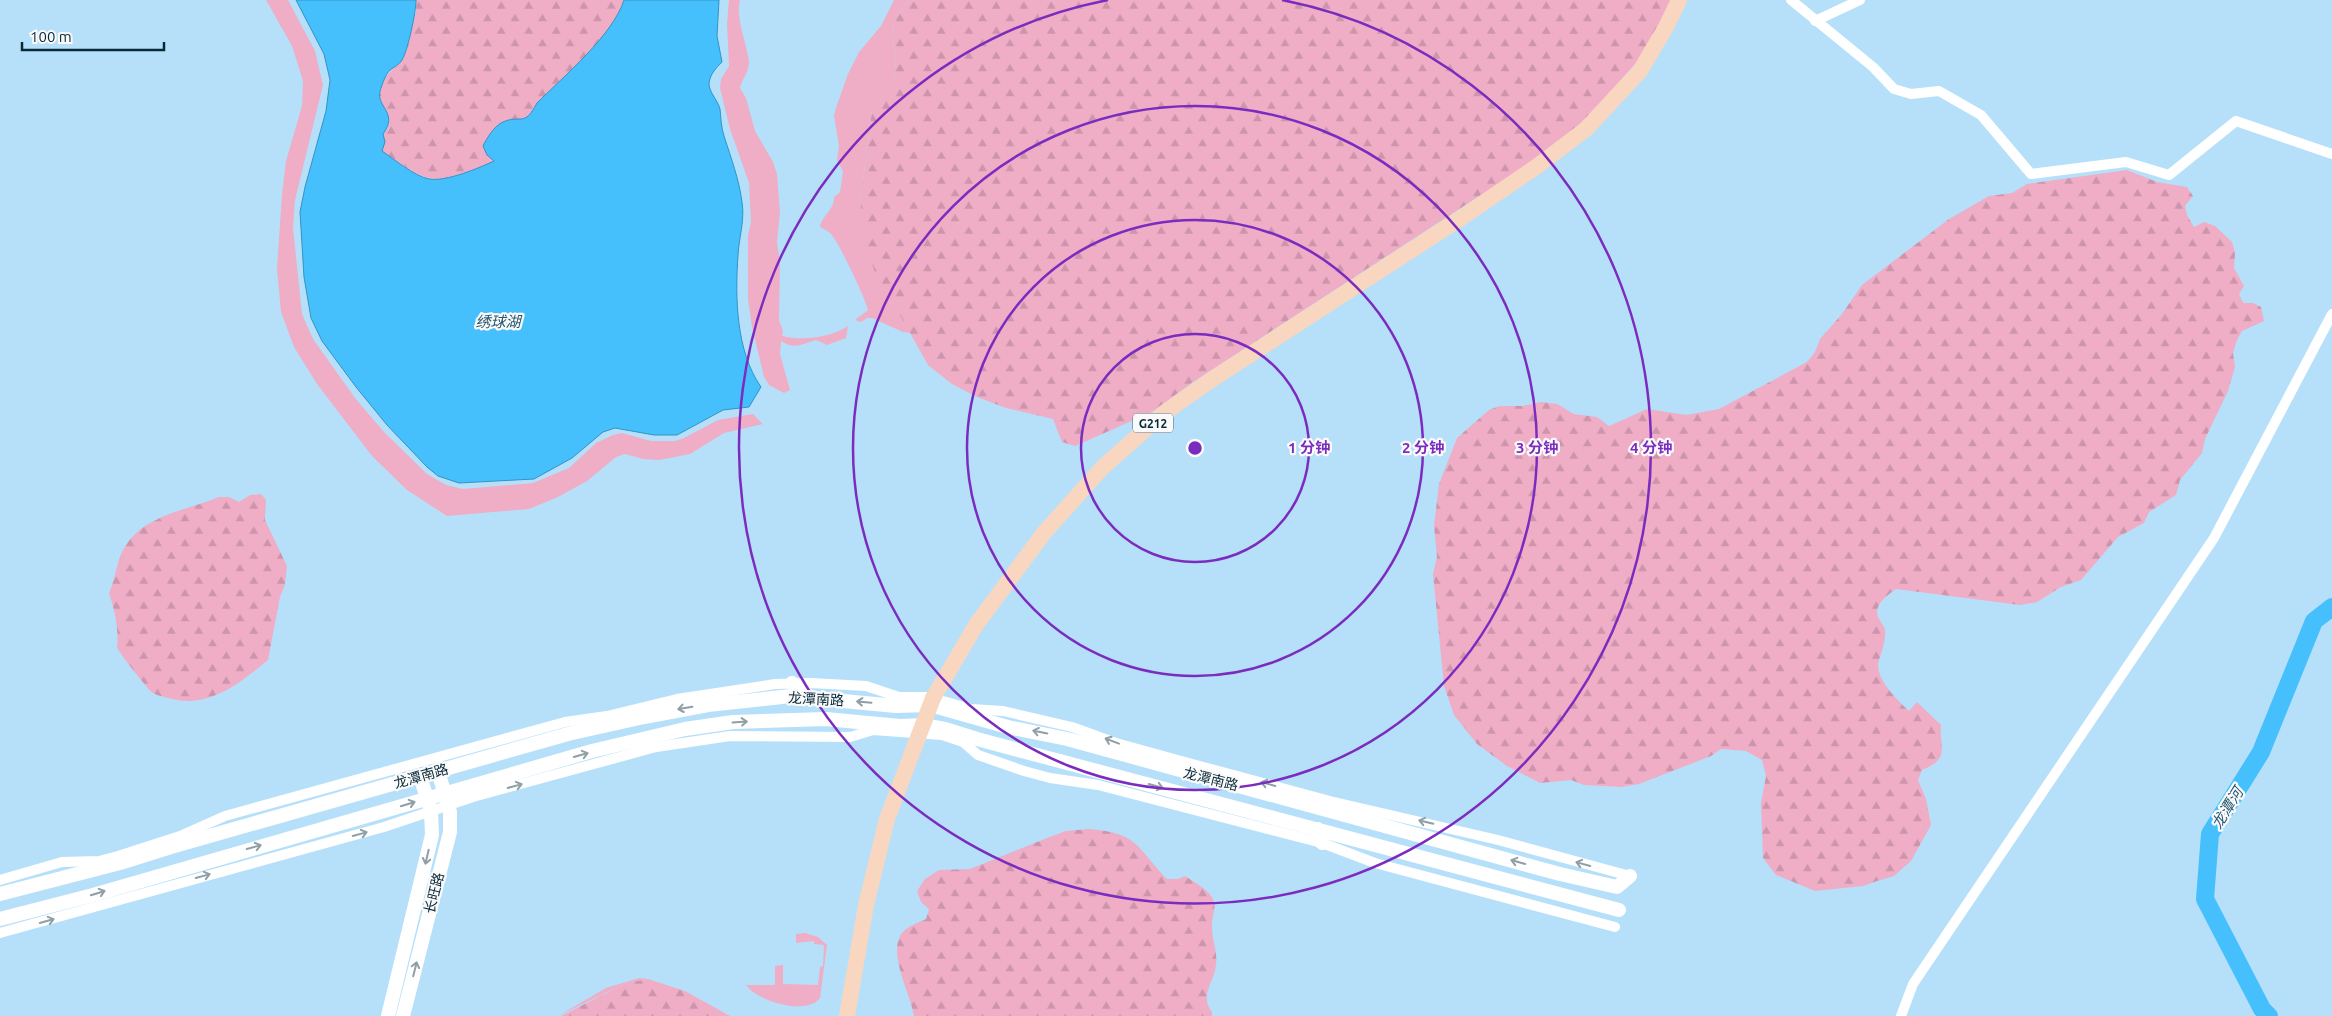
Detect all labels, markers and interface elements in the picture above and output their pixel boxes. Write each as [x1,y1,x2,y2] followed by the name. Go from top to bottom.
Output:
[22,20,165,52] scale bar
[30,28,72,45] text: 100 m
[475,313,522,330] water label: 绣球湖
[1133,413,1173,432] road number: G212
[1186,439,1204,457] centre of rings
[1288,439,1330,456] text: 1 分钟
[1402,439,1444,456] text: 2 分钟
[1516,439,1558,456] text: 3 分钟
[1630,439,1672,456] text: 4 分钟
[788,690,844,708] street label: 龙潭南路
[856,697,872,707] one-way arrow
[677,704,693,714] one-way arrow
[731,717,747,727] one-way arrow
[1033,727,1049,737] one-way arrow
[1104,736,1120,745] one-way arrow
[572,749,588,759] one-way arrow
[392,761,450,791] street label: 龙潭南路
[1182,764,1240,794] street label: 龙潭南路
[1261,779,1277,788] one-way arrow
[507,780,523,790] one-way arrow
[1148,781,1164,791] one-way arrow
[2208,782,2248,832] water label: 龙潭河
[399,799,415,809] one-way arrow
[1418,817,1434,827] one-way arrow
[352,828,368,838] one-way arrow
[245,842,261,851] one-way arrow
[422,849,431,865] one-way arrow
[1511,856,1527,866] one-way arrow
[1575,858,1591,868] one-way arrow
[195,871,211,881] one-way arrow
[421,871,447,915] street label: 长旺路
[90,887,106,897] one-way arrow
[39,916,55,926] one-way arrow
[411,961,420,977] one-way arrow

